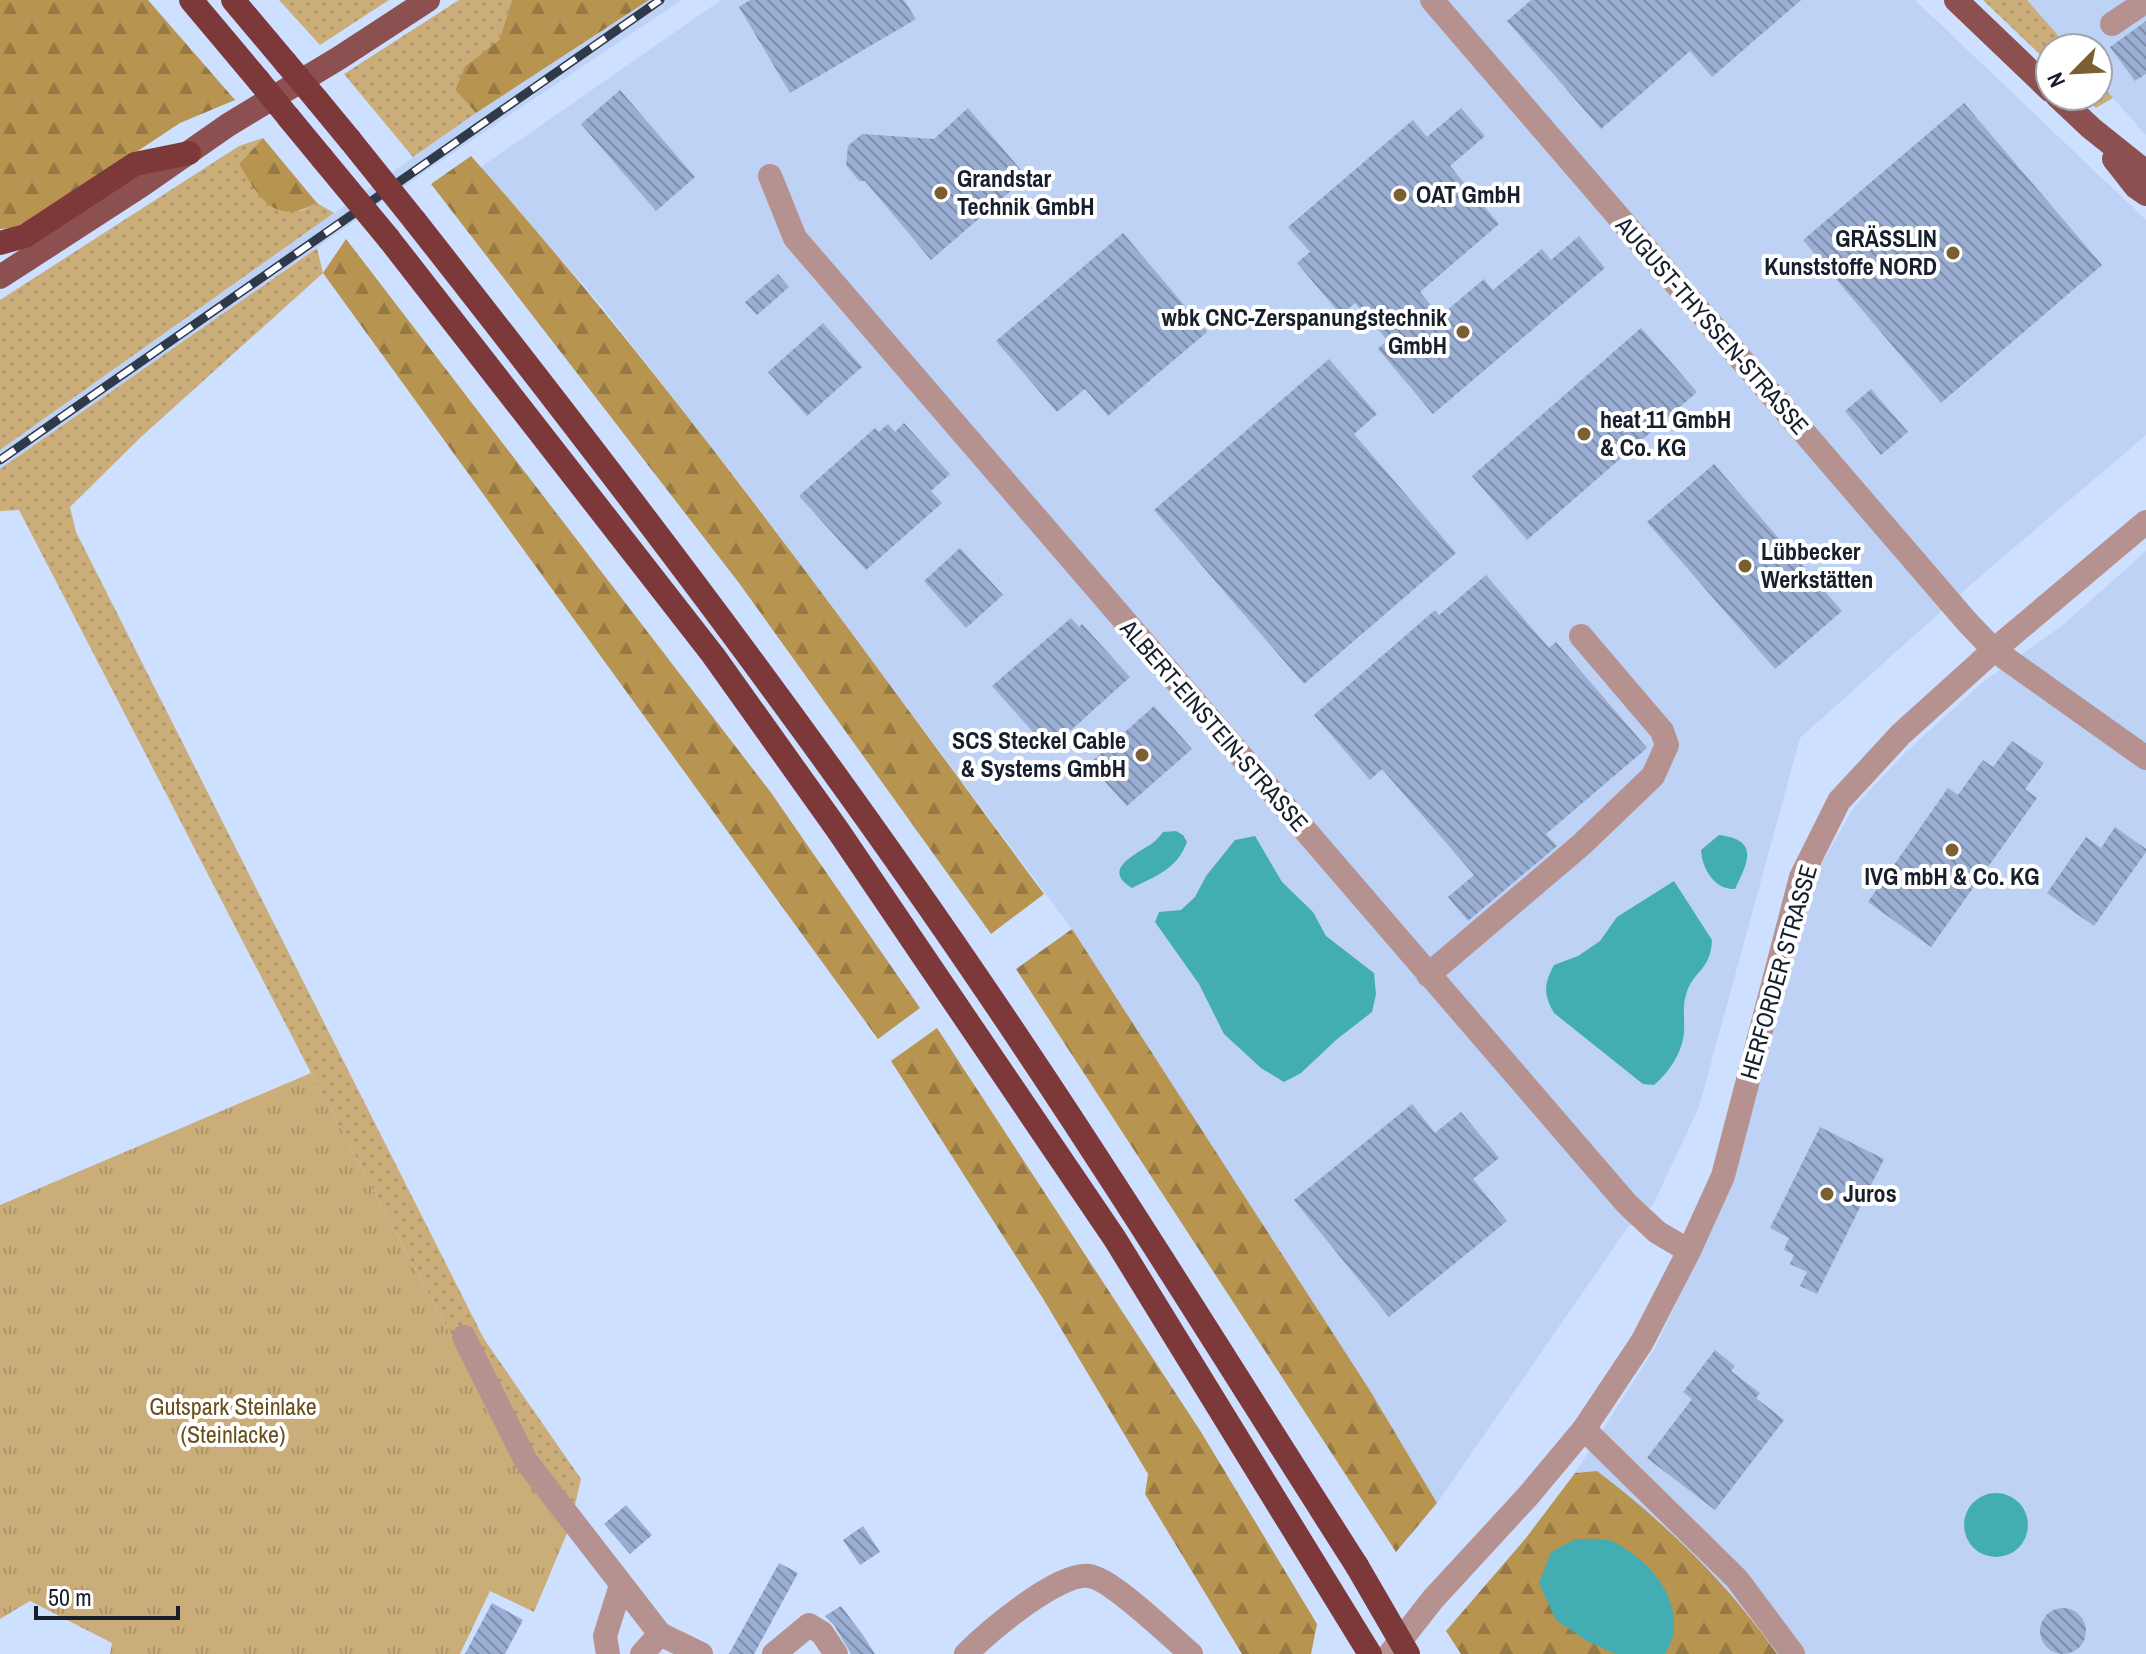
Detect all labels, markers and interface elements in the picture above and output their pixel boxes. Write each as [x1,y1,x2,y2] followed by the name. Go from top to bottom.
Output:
[2034,32,2114,112] north arrow
[2039,68,2072,92] text: N
[957,162,1094,222] place label: Grandstar Technik GmbH
[1416,178,1521,210] place label: OAT GmbH
[932,184,950,202] marker: Grandstar Technik GmbH
[1391,186,1409,204] marker: OAT GmbH
[1609,209,1816,441] street label: AUGUST-THYSSEN-STRASSE
[1764,222,1937,282] place label: GRÄSSLIN Kunststoffe NORD
[1944,244,1962,262] marker: GRÄSSLIN Kunststoffe NORD
[1162,301,1447,361] place label: wbk CNC-Zerspanungstechnik GmbH
[1454,323,1472,341] marker: wbk CNC-Zerspanungstechnik GmbH
[1600,403,1731,463] place label: heat 11 GmbH & Co. KG
[1575,425,1593,443] marker: heat 11 GmbH & Co. KG
[1761,535,1873,595] place label: Lübbecker Werkstätten
[1736,557,1754,575] marker: Lübbecker Werkstätten
[1113,612,1316,838] street label: ALBERT-EINSTEIN-STRASSE
[952,724,1126,784] place label: SCS Steckel Cable & Systems GmbH
[1133,746,1151,764] marker: SCS Steckel Cable & Systems GmbH
[1943,841,1961,859] marker: IVG mbH & Co. KG
[1865,860,2039,892] place label: IVG mbH & Co. KG
[1732,861,1824,1083] street label: HERFORDER STRASSE
[1843,1177,1897,1209] place label: Juros
[1818,1185,1836,1203] marker: Juros
[149,1390,317,1450] park label: Gutspark Steinlake (Steinlacke)
[36,1570,178,1620] scale bar
[48,1581,92,1613] text: 50 m

